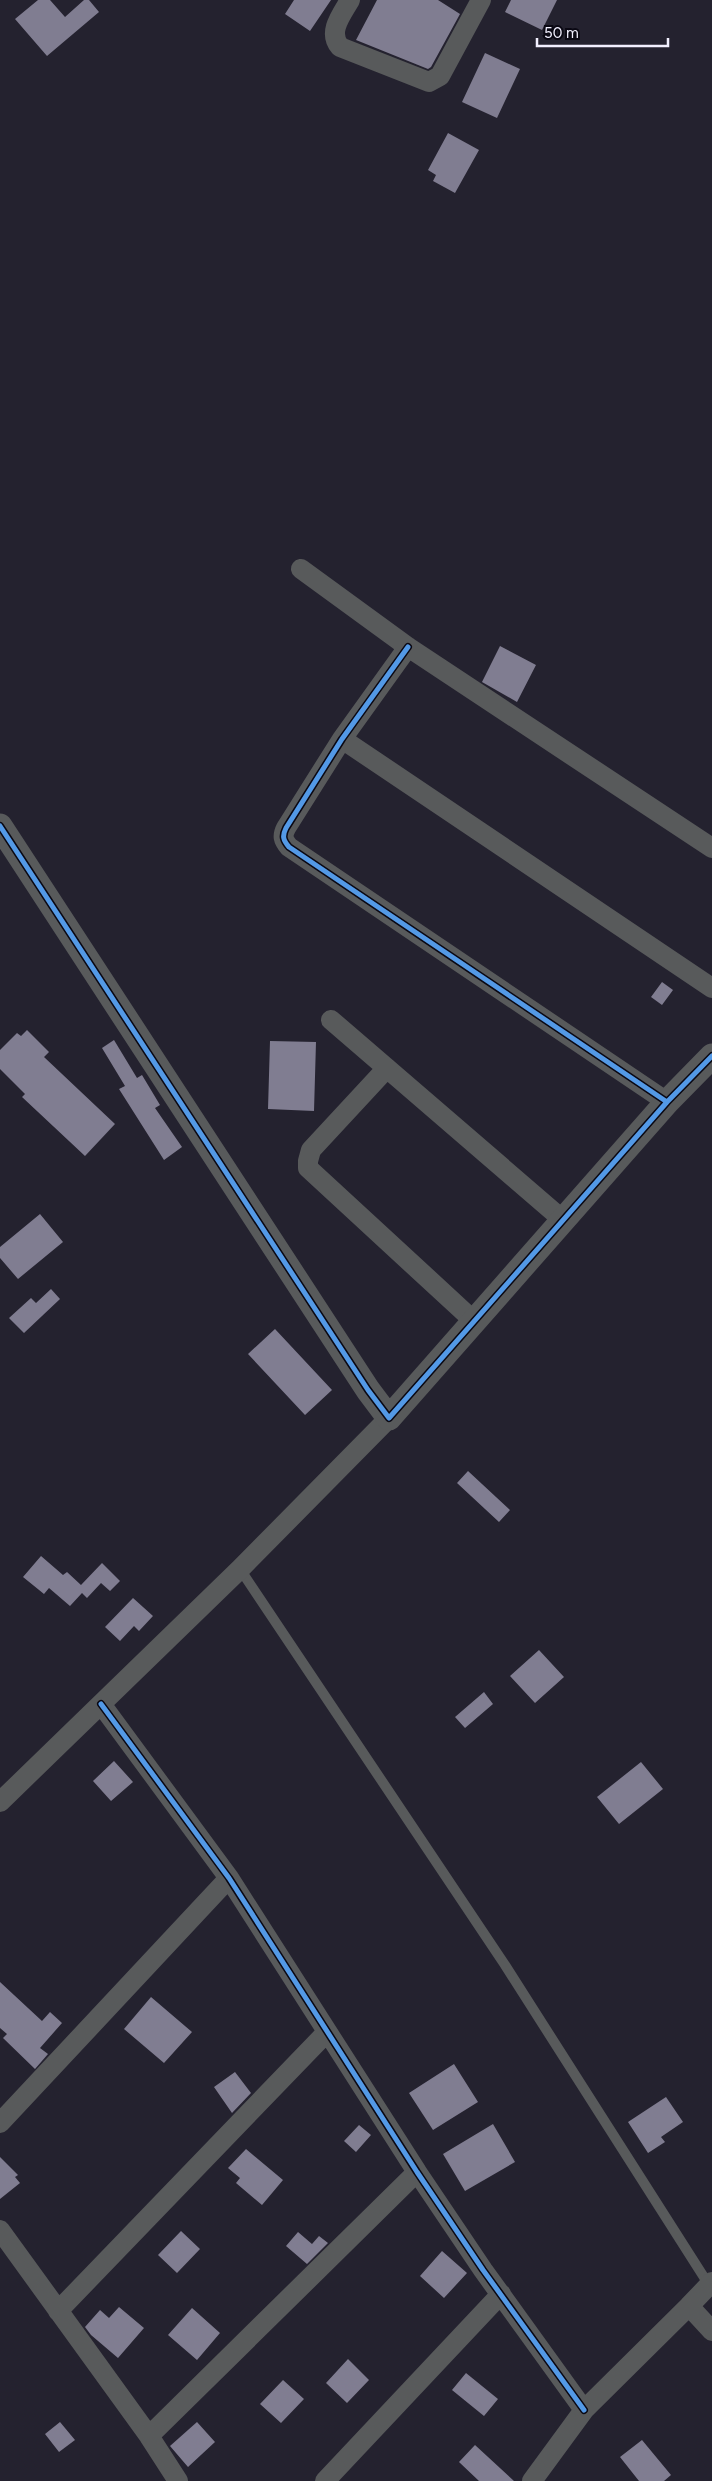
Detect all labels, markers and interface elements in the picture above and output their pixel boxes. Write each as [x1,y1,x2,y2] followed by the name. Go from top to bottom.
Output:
[537,15,668,47] scale bar
[544,24,579,42] text: 50 m

